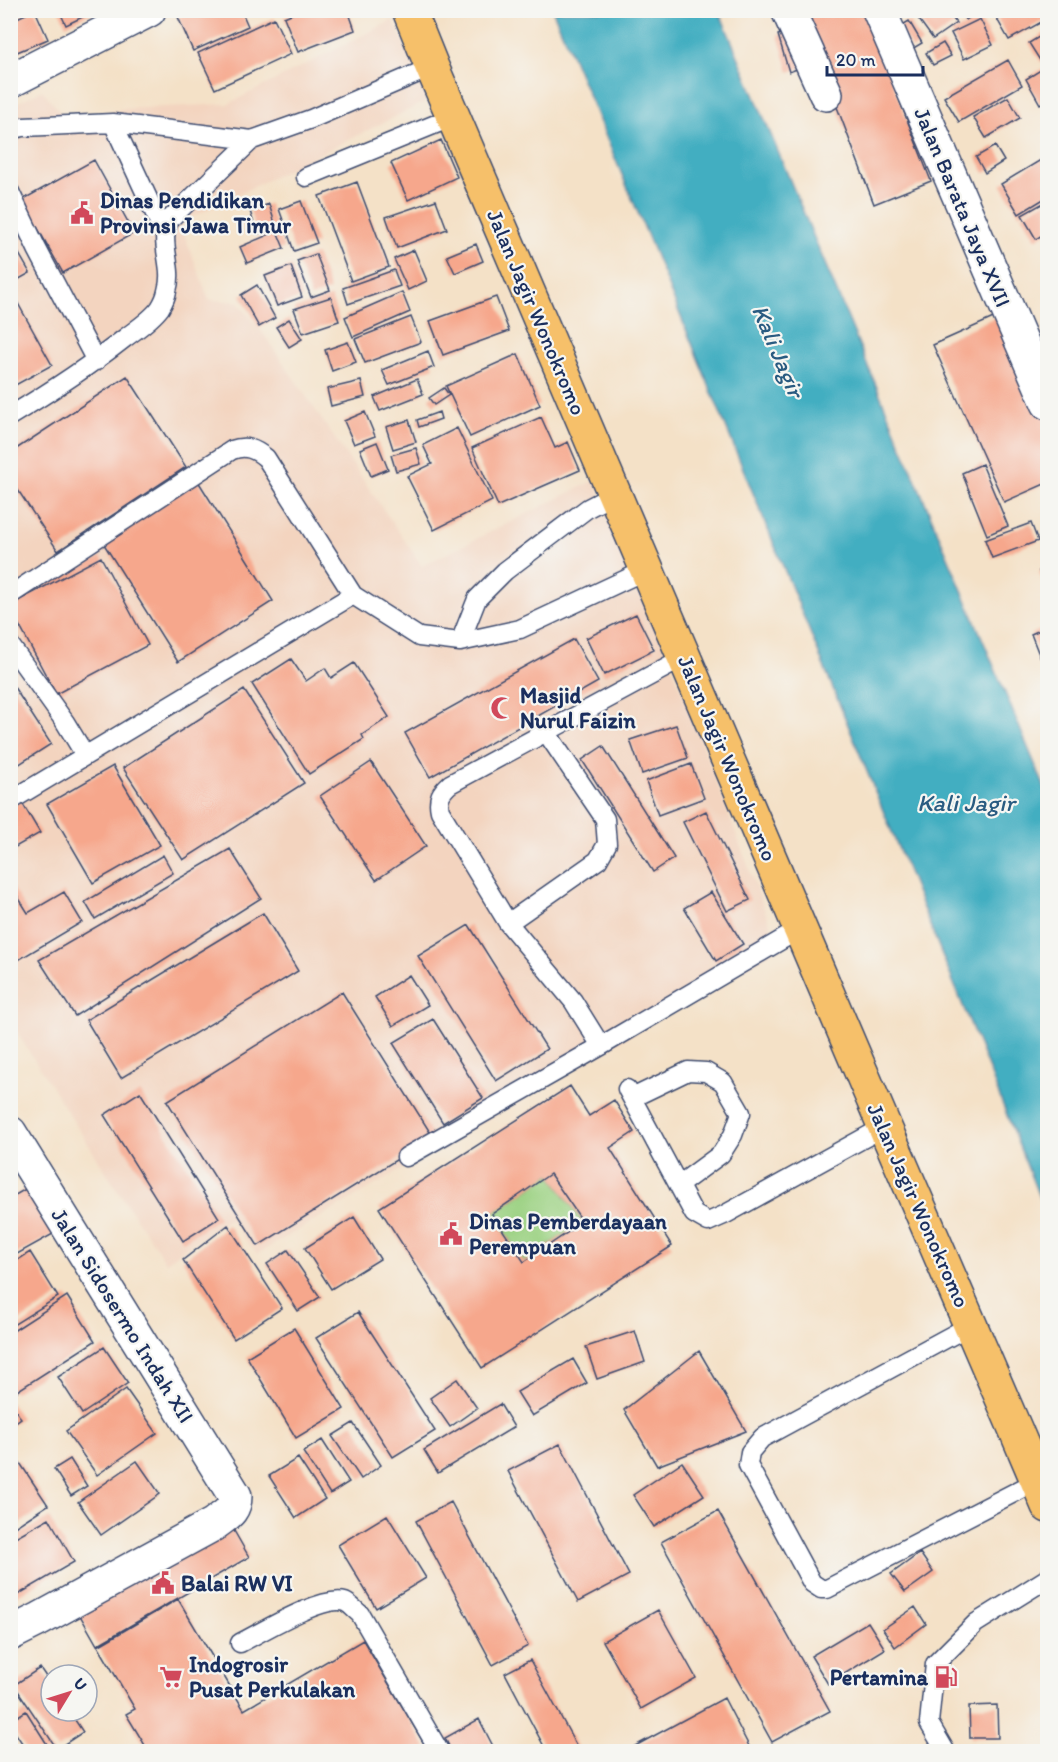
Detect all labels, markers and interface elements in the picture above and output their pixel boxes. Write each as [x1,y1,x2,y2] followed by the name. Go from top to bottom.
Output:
[827,39,923,77] scale bar
[836,49,876,71] text: 20 m
[908,103,1017,311] street label: Jalan Barata Jaya XVII
[100,187,292,239] place label: Dinas Pendidikan Provinsi Jawa Timur
[69,200,95,226] public building icon: Dinas Pendidikan Provinsi Jawa Timur
[481,205,592,419] street label: Jalan Jagir Wonokromo
[746,300,812,404] water label: Kali Jagir
[672,651,783,865] street label: Jalan Jagir Wonokromo
[520,682,636,734] place label: Masjid Nurul Faizin
[489,695,515,721] mosque icon: Masjid Nurul Faizin
[917,788,1017,817] water label: Kali Jagir
[861,1099,976,1312] street label: Jalan Jagir Wonokromo
[45,1203,200,1428] street label: Jalan Sidosermo Indah XII
[469,1208,667,1260] place label: Dinas Pemberdayaan Perempuan
[438,1221,464,1247] public building icon: Dinas Pemberdayaan Perempuan
[150,1570,176,1596] public building icon: Balai RW VI
[181,1570,293,1597] place label: Balai RW VI
[189,1651,356,1703] place label: Indogrosir Pusat Perkulakan
[39,1663,99,1723] north arrow
[158,1664,184,1690] supermarket icon: Indogrosir Pusat Perkulakan
[830,1664,929,1691] place label: Pertamina
[933,1664,959,1690] fuel station icon: Pertamina
[70,1674,91,1694] text: U

